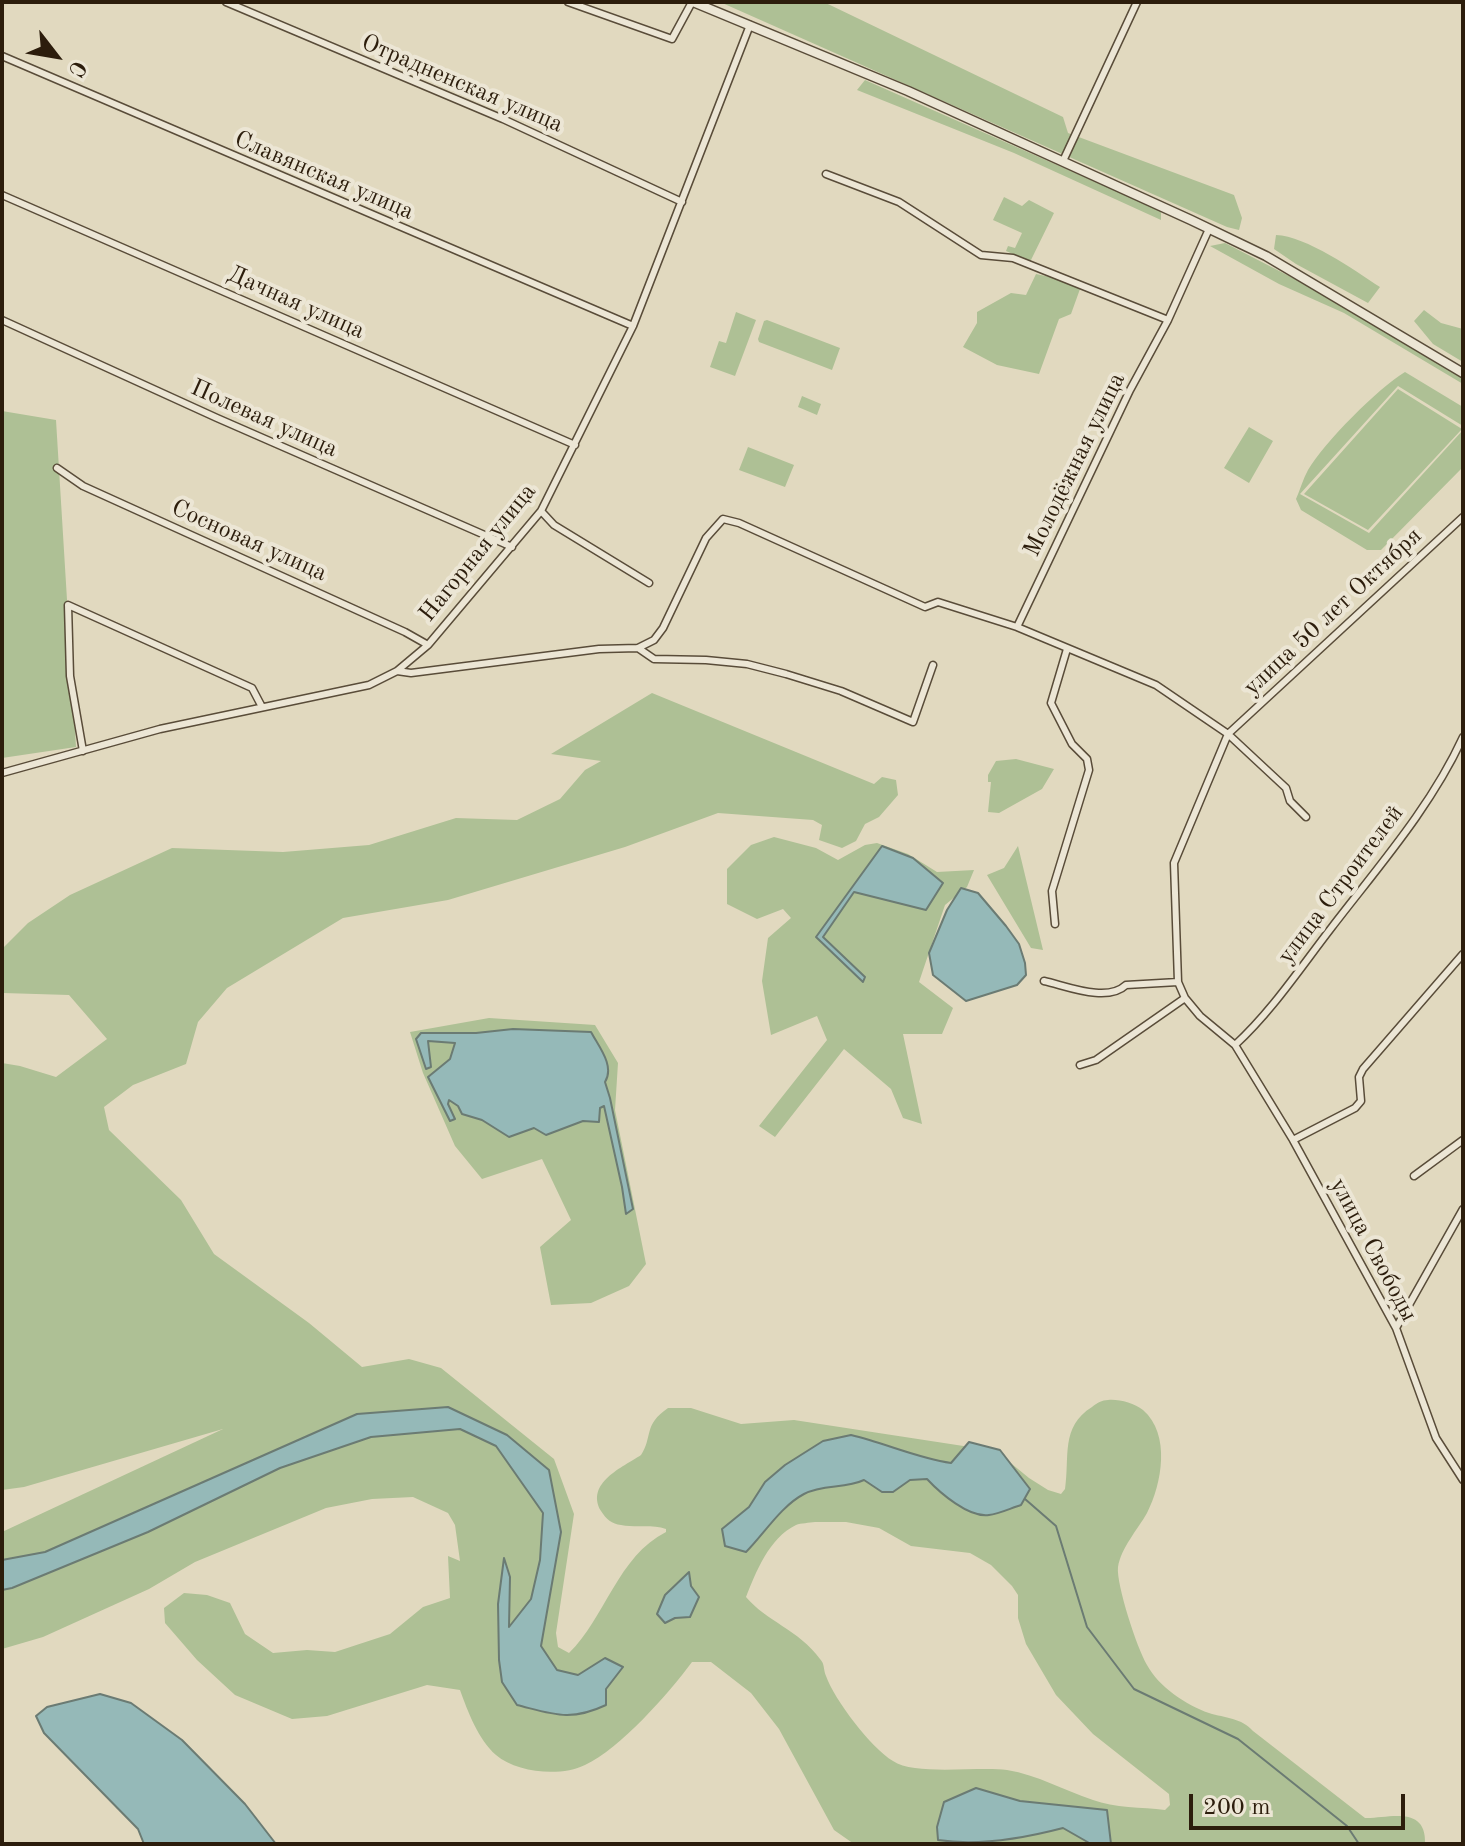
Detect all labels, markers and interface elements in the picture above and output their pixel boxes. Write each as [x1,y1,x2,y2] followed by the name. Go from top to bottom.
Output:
[16,16,96,96] north arrow
[357,28,567,140] street label: Отрадненская улица
[63,56,90,80] text: С
[230,125,418,227] street label: Славянская улица
[223,260,369,346] street label: Дачная улица
[1018,368,1132,562] street label: Молодёжная улица
[186,374,342,464] street label: Полевая улица
[413,478,543,628] street label: Нагорная улица
[167,494,331,588] street label: Сосновая улица
[1238,522,1428,702] street label: улица 50 лет Октября
[1272,800,1410,970] street label: улица Строителей
[1323,1173,1423,1327] street label: улица Свободы
[1193,1778,1409,1828] scale bar
[1203,1796,1271,1820] text: 200 m

